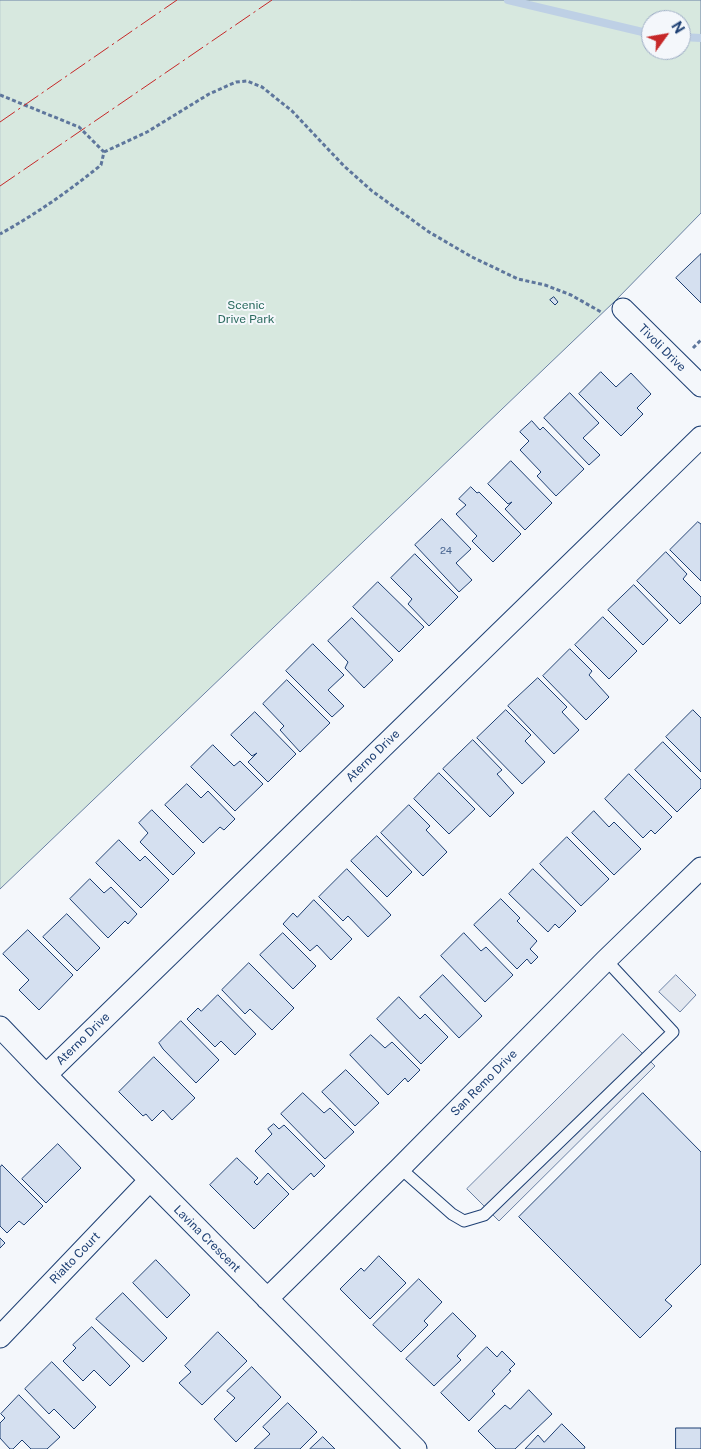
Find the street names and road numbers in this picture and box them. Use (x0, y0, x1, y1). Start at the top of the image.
street label: Tivoli Drive (635, 321, 689, 375)
street label: Aterno Drive (343, 727, 403, 785)
street label: Aterno Drive (53, 1010, 113, 1068)
street label: San Remo Drive (448, 1047, 520, 1119)
street label: Lavina Crescent (170, 1202, 244, 1276)
street label: Rialto Court (47, 1229, 103, 1287)

